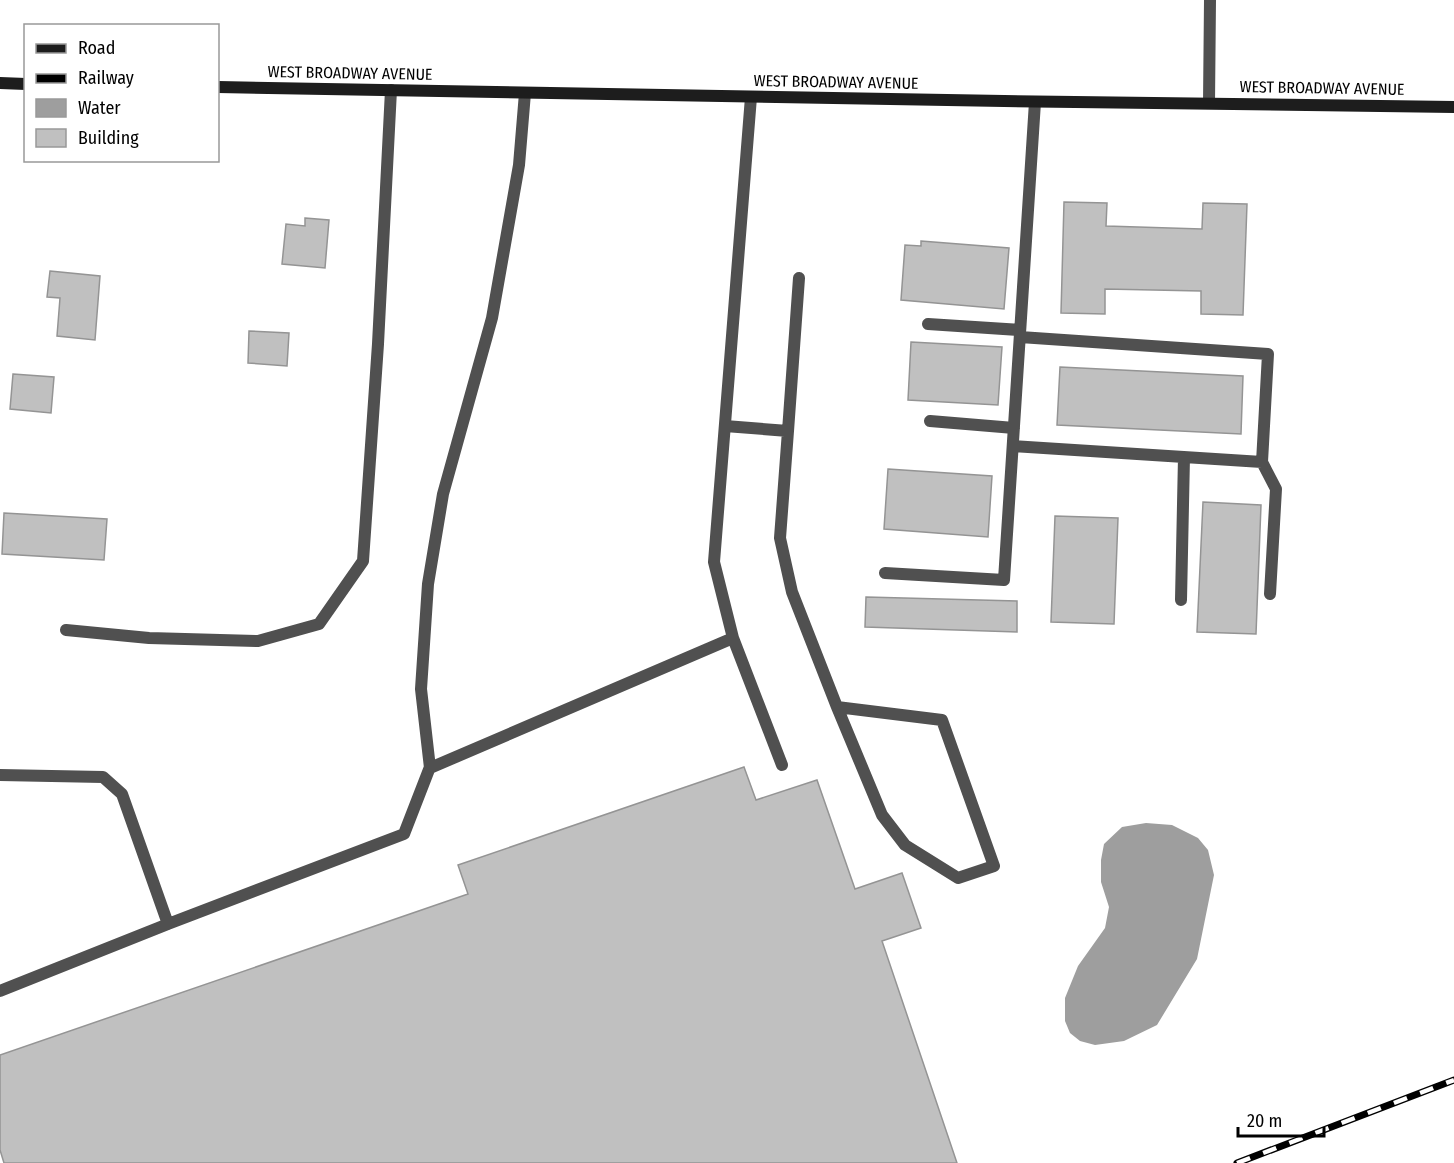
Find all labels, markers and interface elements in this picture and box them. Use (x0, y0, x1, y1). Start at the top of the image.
legend (24, 24, 219, 162)
text: Road (78, 37, 115, 59)
street label: WEST BROADWAY AVENUE (267, 62, 433, 84)
text: Railway (78, 67, 134, 89)
street label: WEST BROADWAY AVENUE (753, 71, 919, 93)
street label: WEST BROADWAY AVENUE (1239, 77, 1405, 99)
text: Water (78, 97, 121, 119)
text: Building (78, 127, 139, 149)
scale bar (1238, 1100, 1324, 1138)
text: 20 m (1247, 1110, 1282, 1132)

